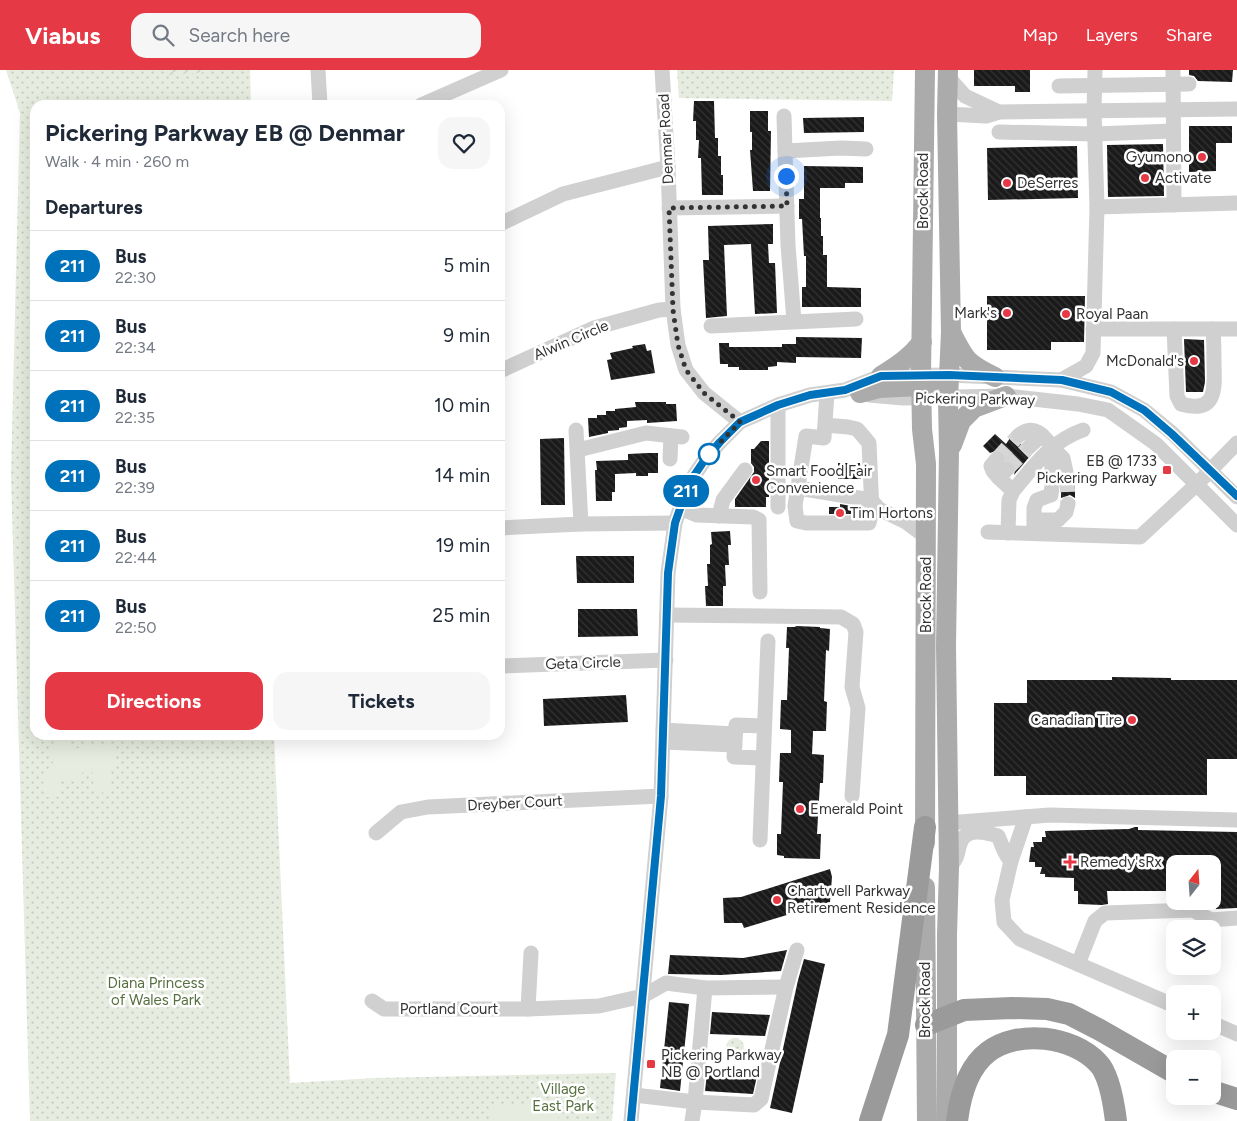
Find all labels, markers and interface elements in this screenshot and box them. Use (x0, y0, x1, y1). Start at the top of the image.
search box (131, 13, 481, 58)
text: Viabus (25, 21, 101, 50)
icon: search (149, 21, 177, 49)
text: Search here (189, 24, 290, 47)
text: Map (1023, 24, 1058, 46)
text: Layers (1086, 24, 1138, 46)
text: Share (1166, 24, 1212, 46)
street label: Denmar Road (655, 93, 677, 185)
button: heart (438, 117, 490, 169)
text: Pickering Parkway EB @ Denmar (45, 118, 405, 147)
place label: Gyumono (1126, 148, 1192, 166)
marker: Gyumono (1196, 151, 1208, 163)
text: Walk · 4 min · 260 m (45, 152, 189, 171)
street label: Brock Road (914, 153, 932, 229)
your location (774, 164, 799, 189)
place label: Activate (1155, 169, 1211, 187)
marker: Activate (1139, 172, 1151, 184)
place label: DeSerres (1017, 174, 1078, 192)
marker: DeSerres (1001, 177, 1013, 189)
text: Departures (45, 196, 143, 219)
text: Bus (115, 245, 146, 268)
text: 5 min (443, 254, 490, 277)
text: 211 (60, 255, 85, 277)
text: 22:30 (115, 268, 156, 287)
place label: Mark's (954, 304, 997, 322)
place label: Royal Paan (1076, 305, 1148, 323)
marker: Mark's (1001, 307, 1013, 319)
marker: Royal Paan (1060, 308, 1072, 320)
text: Bus (115, 315, 146, 338)
street label: Alwin Circle (531, 316, 611, 364)
text: 9 min (443, 324, 490, 347)
text: 211 (60, 325, 85, 347)
text: 22:34 (115, 338, 156, 357)
place label: McDonald's (1106, 352, 1184, 370)
marker: McDonald's (1188, 355, 1200, 367)
text: Bus (115, 385, 146, 408)
street label: Pickering Parkway (915, 389, 1036, 409)
text: 10 min (434, 394, 490, 417)
text: 211 (60, 395, 85, 417)
text: 22:35 (115, 408, 155, 427)
unlabelled marker (698, 443, 720, 465)
place label: EB @ 1733 Pickering Parkway (1036, 452, 1157, 487)
text: Bus (115, 455, 146, 478)
place label: Smart Food Fair Convenience (766, 462, 872, 497)
text: 14 min (434, 464, 490, 487)
marker: EB @ 1733 Pickering Parkway (1161, 464, 1173, 476)
text: 211 (60, 465, 85, 487)
marker: Smart Food Fair Convenience (750, 474, 762, 486)
line badge: 211 (657, 475, 715, 507)
text: 22:39 (115, 478, 155, 497)
text: 211 (673, 480, 699, 502)
place label: Tim Hortons (850, 504, 933, 522)
marker: Tim Hortons (834, 507, 846, 519)
text: Bus (115, 525, 146, 548)
text: 19 min (436, 534, 490, 557)
text: 211 (60, 535, 85, 557)
text: 22:44 (115, 548, 157, 567)
street label: Brock Road (917, 557, 935, 633)
text: Bus (115, 595, 146, 618)
text: 25 min (433, 604, 490, 627)
text: 211 (60, 605, 85, 627)
text: 22:50 (115, 618, 156, 637)
street label: Geta Circle (545, 653, 621, 673)
button: Directions (45, 672, 263, 730)
button: Tickets (273, 672, 490, 730)
place label: Canadian Tire (1030, 711, 1122, 729)
marker: Canadian Tire (1126, 714, 1138, 726)
street label: Dreyber Court (467, 791, 564, 814)
place label: Emerald Point (810, 800, 903, 818)
marker: Emerald Point (794, 803, 806, 815)
place label: Remedy'sRx (1080, 853, 1162, 871)
north arrow (1166, 855, 1221, 910)
map controls (1166, 855, 1221, 1105)
marker: Remedy'sRx (1064, 856, 1076, 868)
place label: Chartwell Parkway Retirement Residence (787, 882, 935, 917)
marker: Chartwell Parkway Retirement Residence (771, 894, 783, 906)
button: layers (1166, 920, 1221, 975)
street label: Brock Road (916, 962, 934, 1038)
park label: Diana Princess of Wales Park (108, 974, 205, 1009)
button: + (1166, 985, 1221, 1040)
street label: Portland Court (400, 1000, 499, 1018)
place label: Pickering Parkway NB @ Portland (661, 1046, 782, 1081)
button: − (1166, 1050, 1221, 1105)
marker: Pickering Parkway NB @ Portland (645, 1058, 657, 1070)
park label: Village East Park (532, 1080, 594, 1115)

